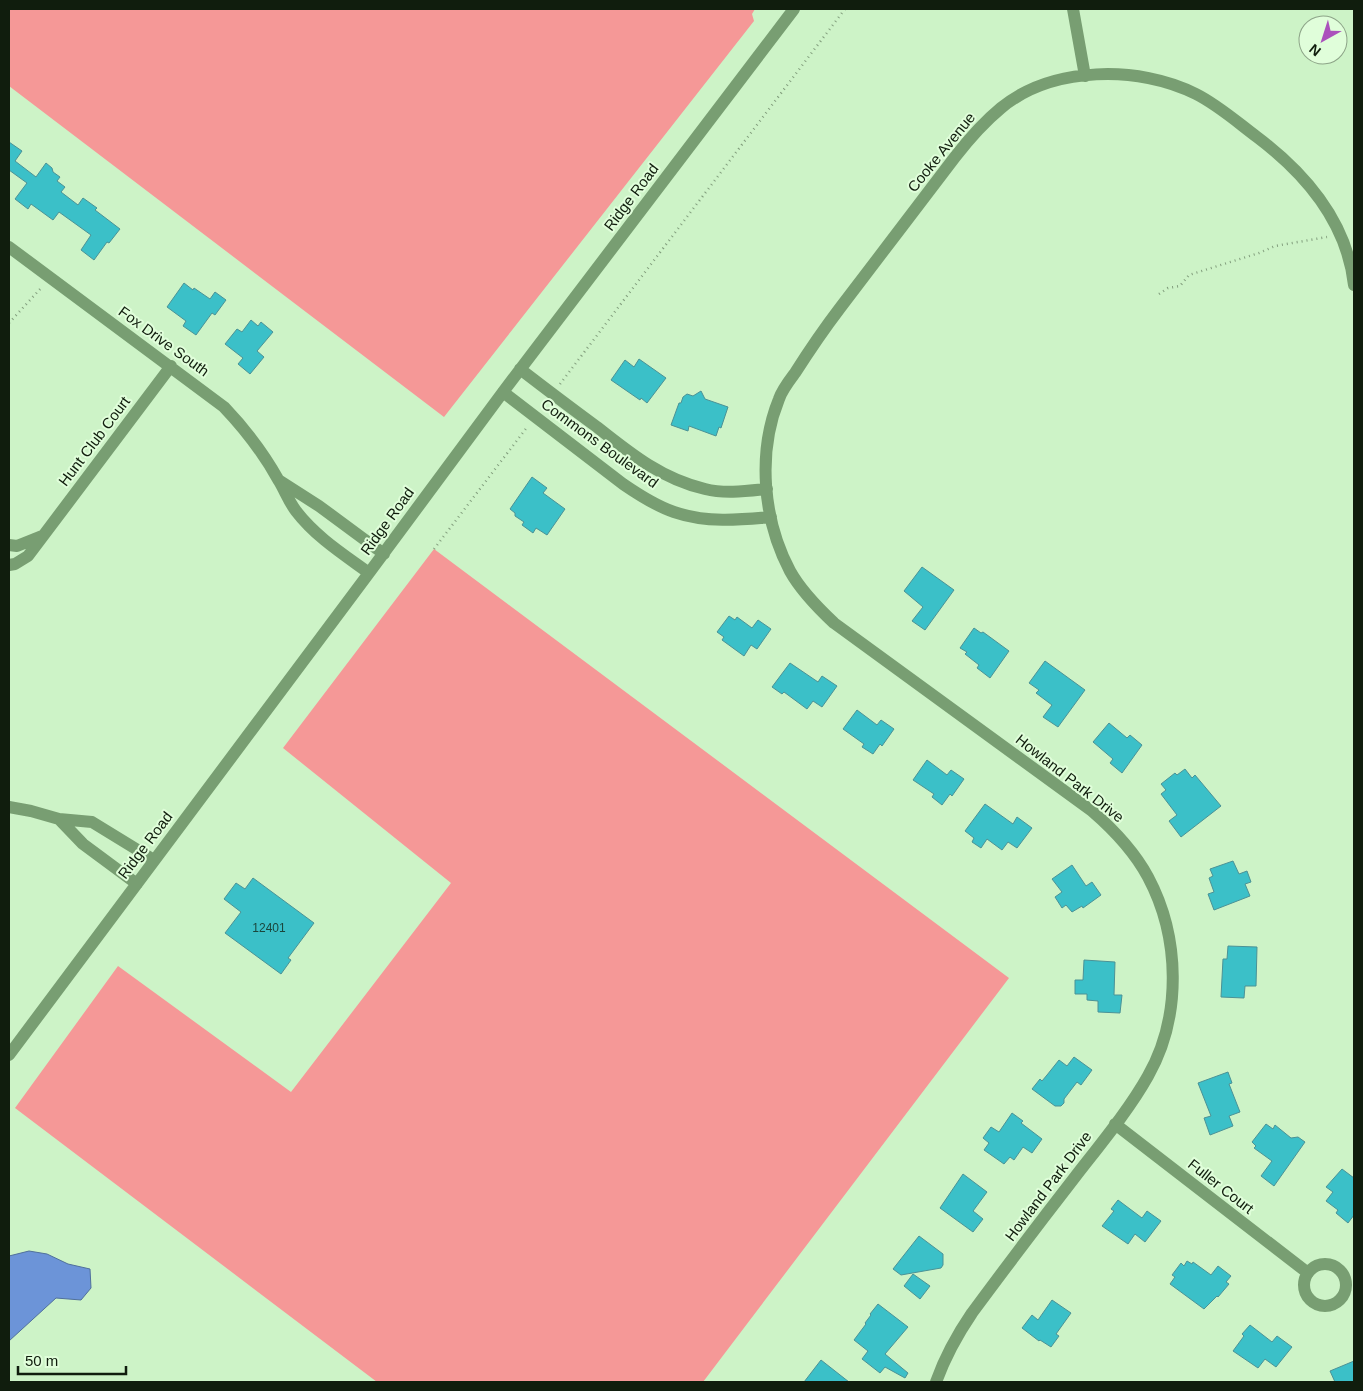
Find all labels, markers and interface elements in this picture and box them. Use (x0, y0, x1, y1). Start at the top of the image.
north arrow (1298, 15, 1348, 65)
text: N (1306, 41, 1324, 60)
street label: Cooke Avenue (904, 109, 978, 195)
street label: Ridge Road (600, 160, 662, 234)
street label: Fox Drive South (116, 303, 212, 379)
street label: Hunt Club Court (55, 392, 134, 489)
street label: Commons Boulevard (538, 395, 662, 491)
street label: Ridge Road (357, 484, 417, 558)
street label: Howland Park Drive (1013, 730, 1127, 826)
street label: Ridge Road (114, 808, 176, 882)
house number: 12401 (252, 921, 286, 935)
street label: Howland Park Drive (1001, 1128, 1095, 1244)
street label: Fuller Court (1185, 1155, 1258, 1217)
scale bar (18, 1344, 125, 1376)
text: 50 m (25, 1352, 58, 1369)

